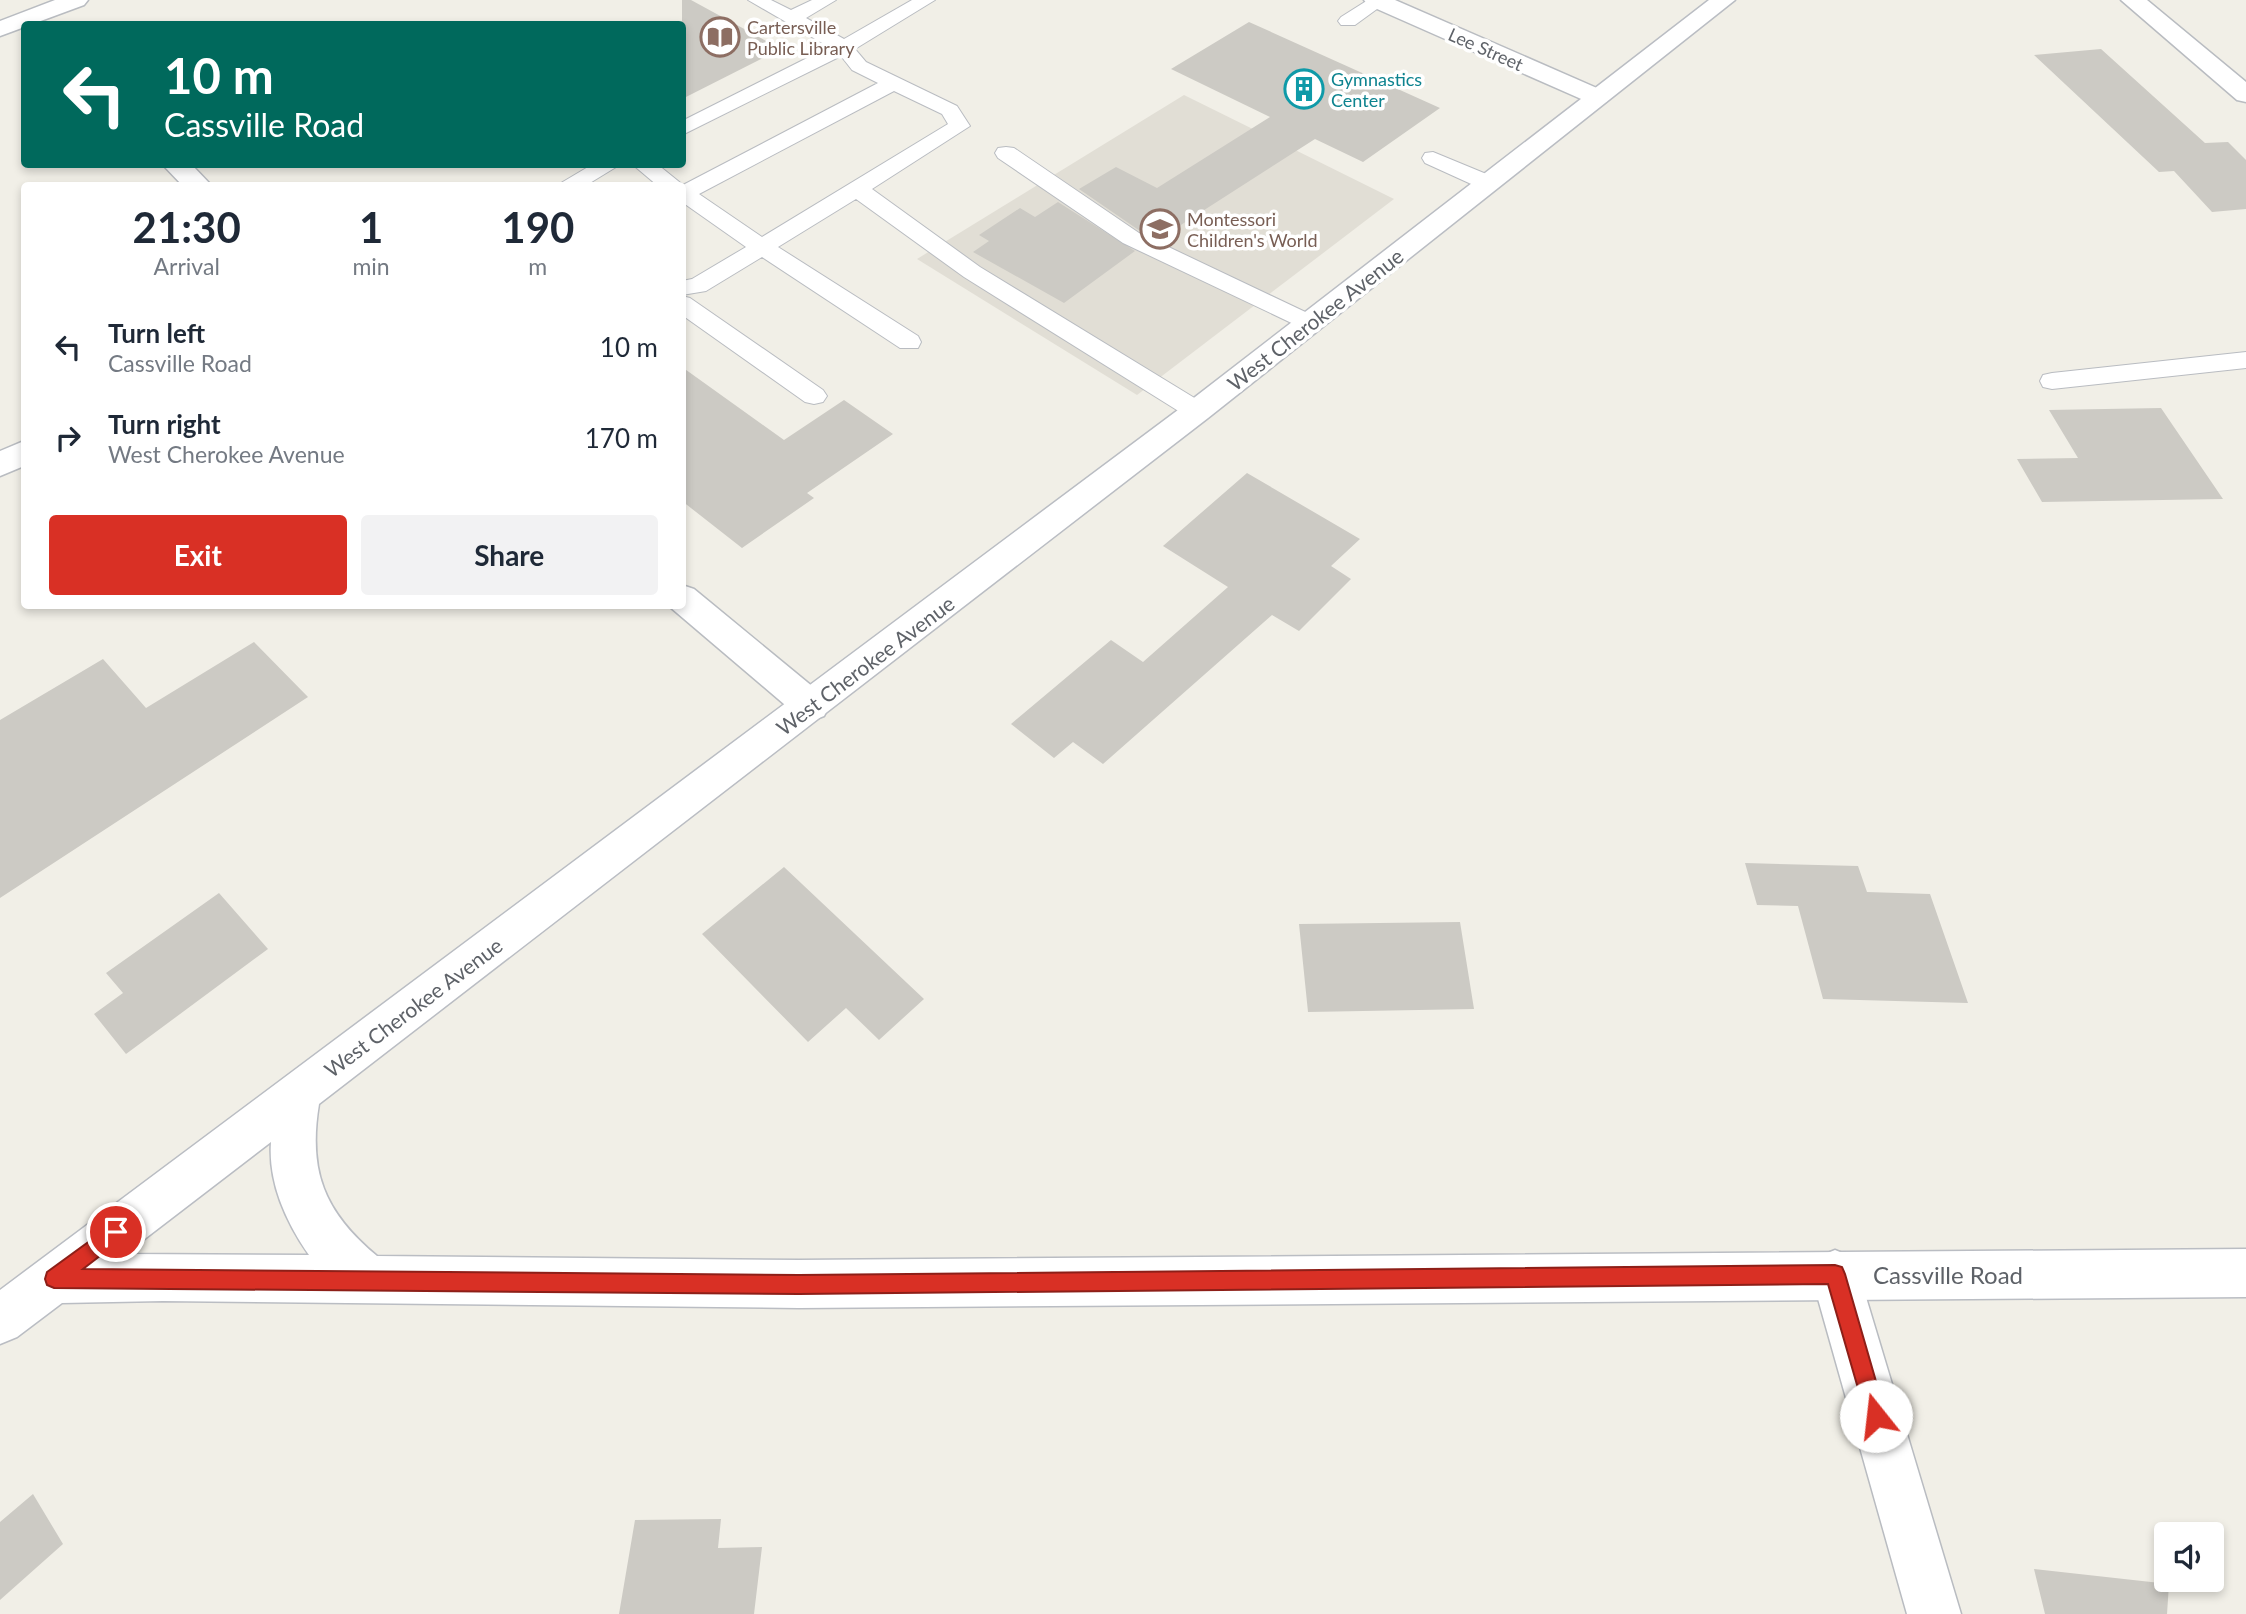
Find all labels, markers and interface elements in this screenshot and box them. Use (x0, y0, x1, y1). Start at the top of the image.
library icon: Cartersville Public Library (699, 16, 741, 58)
place label: Cartersville Public Library (747, 16, 855, 59)
street label: Lee Street (1445, 23, 1527, 75)
text: 10 m (164, 46, 274, 104)
icon: left (49, 49, 140, 140)
building icon: Gymnastics Center (1283, 68, 1325, 110)
place label: Gymnastics Center (1331, 68, 1422, 111)
text: Cassville Road (164, 105, 364, 144)
text: 21:30 (133, 202, 241, 252)
text: 1 (359, 202, 383, 252)
text: 190 (501, 202, 574, 252)
school or university icon: Montessori Children's World (1139, 208, 1181, 250)
place label: Montessori Children's World (1187, 208, 1318, 251)
street label: West Cherokee Avenue (1222, 243, 1408, 395)
text: Arrival (154, 252, 220, 280)
text: min (352, 252, 390, 280)
text: m (528, 252, 547, 280)
text: Turn left (108, 317, 205, 349)
icon: left (49, 328, 87, 366)
text: 10 m (600, 331, 658, 363)
text: Cassville Road (108, 349, 252, 377)
text: Turn right (108, 408, 221, 440)
icon: right (49, 419, 87, 457)
text: 170 m (585, 422, 658, 454)
text: West Cherokee Avenue (108, 440, 345, 468)
button: Exit (49, 515, 347, 595)
button: Share (361, 515, 658, 595)
street label: West Cherokee Avenue (771, 590, 959, 740)
street label: West Cherokee Avenue (319, 932, 507, 1082)
pin (86, 1202, 146, 1262)
icon: arrive (97, 1213, 135, 1251)
street label: Cassville Road (1873, 1260, 2023, 1289)
position arrow (1839, 1379, 1913, 1453)
map controls (2154, 1522, 2224, 1592)
button: sound (2154, 1522, 2224, 1592)

